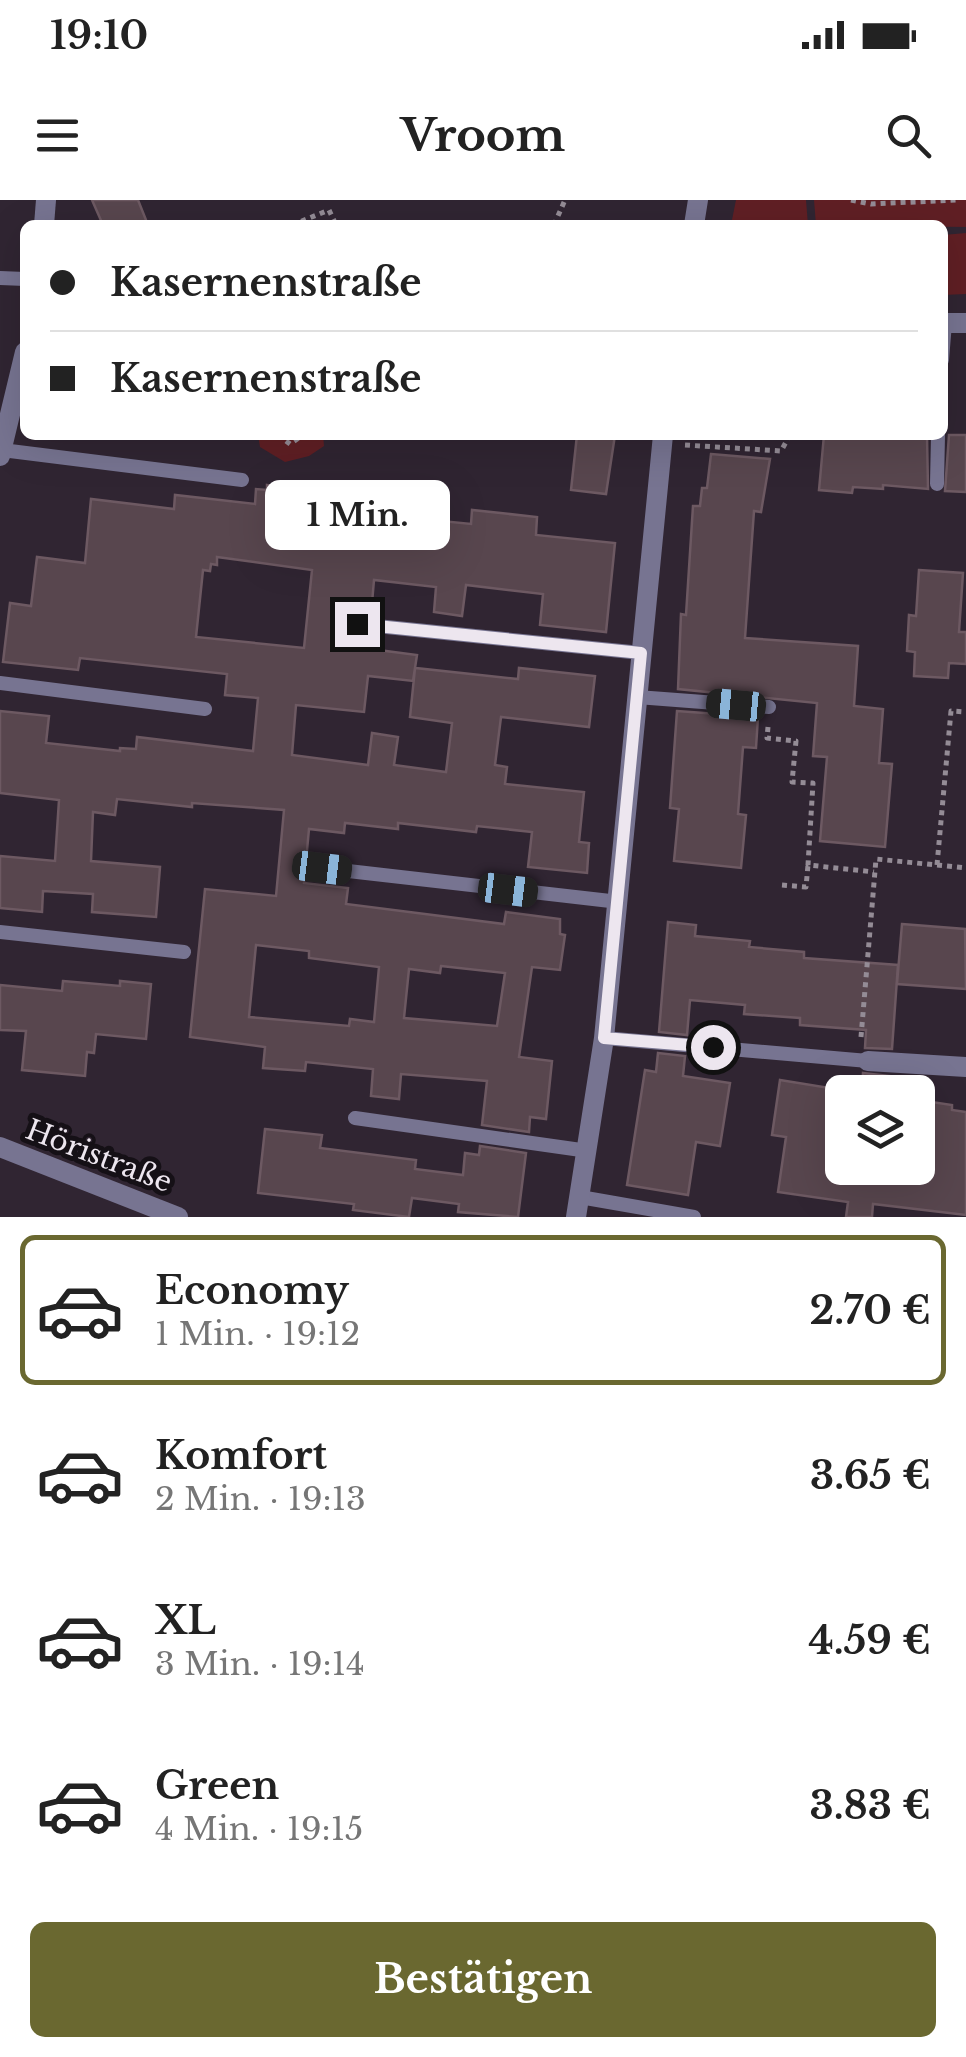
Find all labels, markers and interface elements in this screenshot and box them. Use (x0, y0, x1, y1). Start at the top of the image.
text: 19:10 (50, 12, 148, 59)
text: Vroom (401, 107, 565, 163)
icon: menu (30, 108, 85, 163)
icon: search (881, 108, 936, 163)
text: Kasernenstraße (110, 259, 422, 306)
text: Kasernenstraße (110, 355, 422, 402)
callout: 1 Min. (264, 479, 450, 549)
text: 1 Min. (306, 495, 409, 535)
route end (335, 602, 380, 647)
car (705, 687, 767, 723)
car (290, 849, 354, 887)
car (476, 871, 540, 909)
route start (691, 1025, 736, 1070)
map controls (825, 1075, 935, 1185)
button: layers (825, 1075, 935, 1185)
street label: Höristraße (21, 1112, 177, 1200)
icon: car (35, 1265, 125, 1355)
text: Economy (155, 1267, 349, 1314)
text: 2.70 € (810, 1287, 931, 1334)
text: 1 Min. · 19:12 (155, 1314, 360, 1354)
icon: car (35, 1430, 125, 1520)
text: Komfort (155, 1432, 327, 1479)
text: 3.65 € (810, 1452, 931, 1499)
text: 2 Min. · 19:13 (155, 1479, 366, 1519)
icon: car (35, 1595, 125, 1685)
text: XL (155, 1597, 216, 1644)
text: 4.59 € (809, 1617, 931, 1664)
text: 3 Min. · 19:14 (155, 1644, 365, 1684)
icon: car (35, 1760, 125, 1850)
text: Green (155, 1762, 279, 1809)
text: 3.83 € (810, 1782, 931, 1829)
text: 4 Min. · 19:15 (155, 1809, 363, 1849)
button: Bestätigen (30, 1922, 936, 2037)

